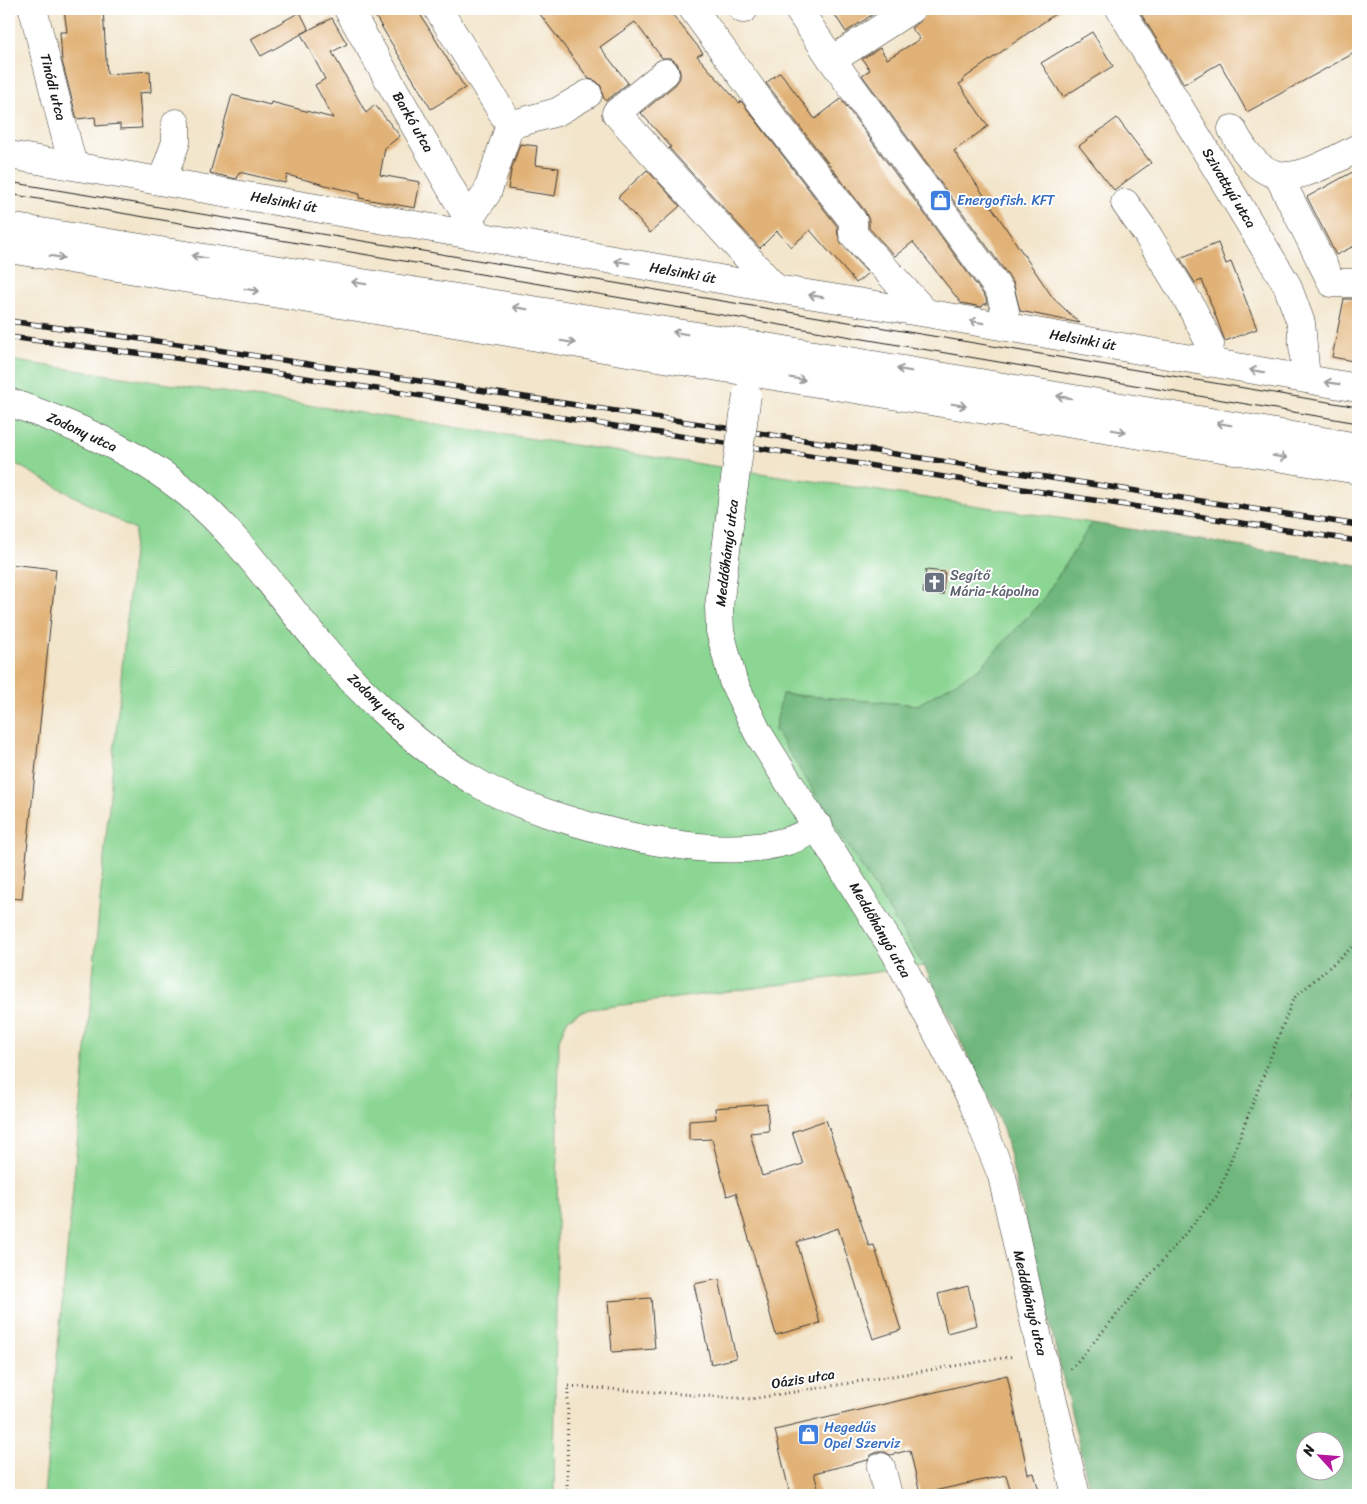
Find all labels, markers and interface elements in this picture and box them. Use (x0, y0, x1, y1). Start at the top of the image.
street label: Tinódi utca (33, 51, 73, 123)
street label: Barkó utca (385, 87, 441, 157)
street label: Szivattyú utca (1195, 143, 1263, 233)
street label: Helsinki út (249, 184, 319, 220)
shop icon: Energofish. KFT (929, 188, 953, 212)
place label: Energofish. KFT (957, 188, 1056, 213)
one-way arrow (191, 252, 207, 262)
one-way arrow (48, 253, 64, 263)
street label: Helsinki út (648, 255, 718, 291)
one-way arrow (614, 256, 630, 266)
one-way arrow (351, 277, 367, 287)
one-way arrow (243, 285, 259, 295)
one-way arrow (809, 290, 825, 300)
one-way arrow (512, 302, 528, 312)
one-way arrow (969, 316, 985, 326)
street label: Helsinki út (1048, 322, 1118, 358)
one-way arrow (672, 328, 688, 338)
one-way arrow (559, 337, 575, 347)
one-way arrow (896, 364, 912, 374)
one-way arrow (1250, 365, 1266, 375)
one-way arrow (790, 375, 806, 385)
one-way arrow (1324, 378, 1340, 388)
one-way arrow (1056, 391, 1072, 401)
one-way arrow (950, 400, 966, 410)
street label: Zodony utca (43, 405, 121, 459)
one-way arrow (1216, 418, 1232, 428)
one-way arrow (1111, 426, 1127, 436)
one-way arrow (1271, 452, 1287, 462)
street label: Meddőhányó utca (708, 497, 746, 608)
place label: Segítő Mária-kápolna (950, 563, 1039, 604)
church icon: Segítő Mária-kápolna (922, 571, 946, 595)
street label: Zodony utca (341, 667, 413, 737)
street label: Meddőhányó utca (842, 877, 918, 984)
street label: Meddőhányó utca (1006, 1248, 1054, 1359)
street label: Oázis utca (770, 1362, 836, 1396)
place label: Hegedűs Opel Szerviz (824, 1415, 901, 1456)
shop icon: Hegedűs Opel Szerviz (796, 1423, 820, 1447)
north arrow (1294, 1432, 1344, 1482)
text: N (1295, 1440, 1322, 1461)

